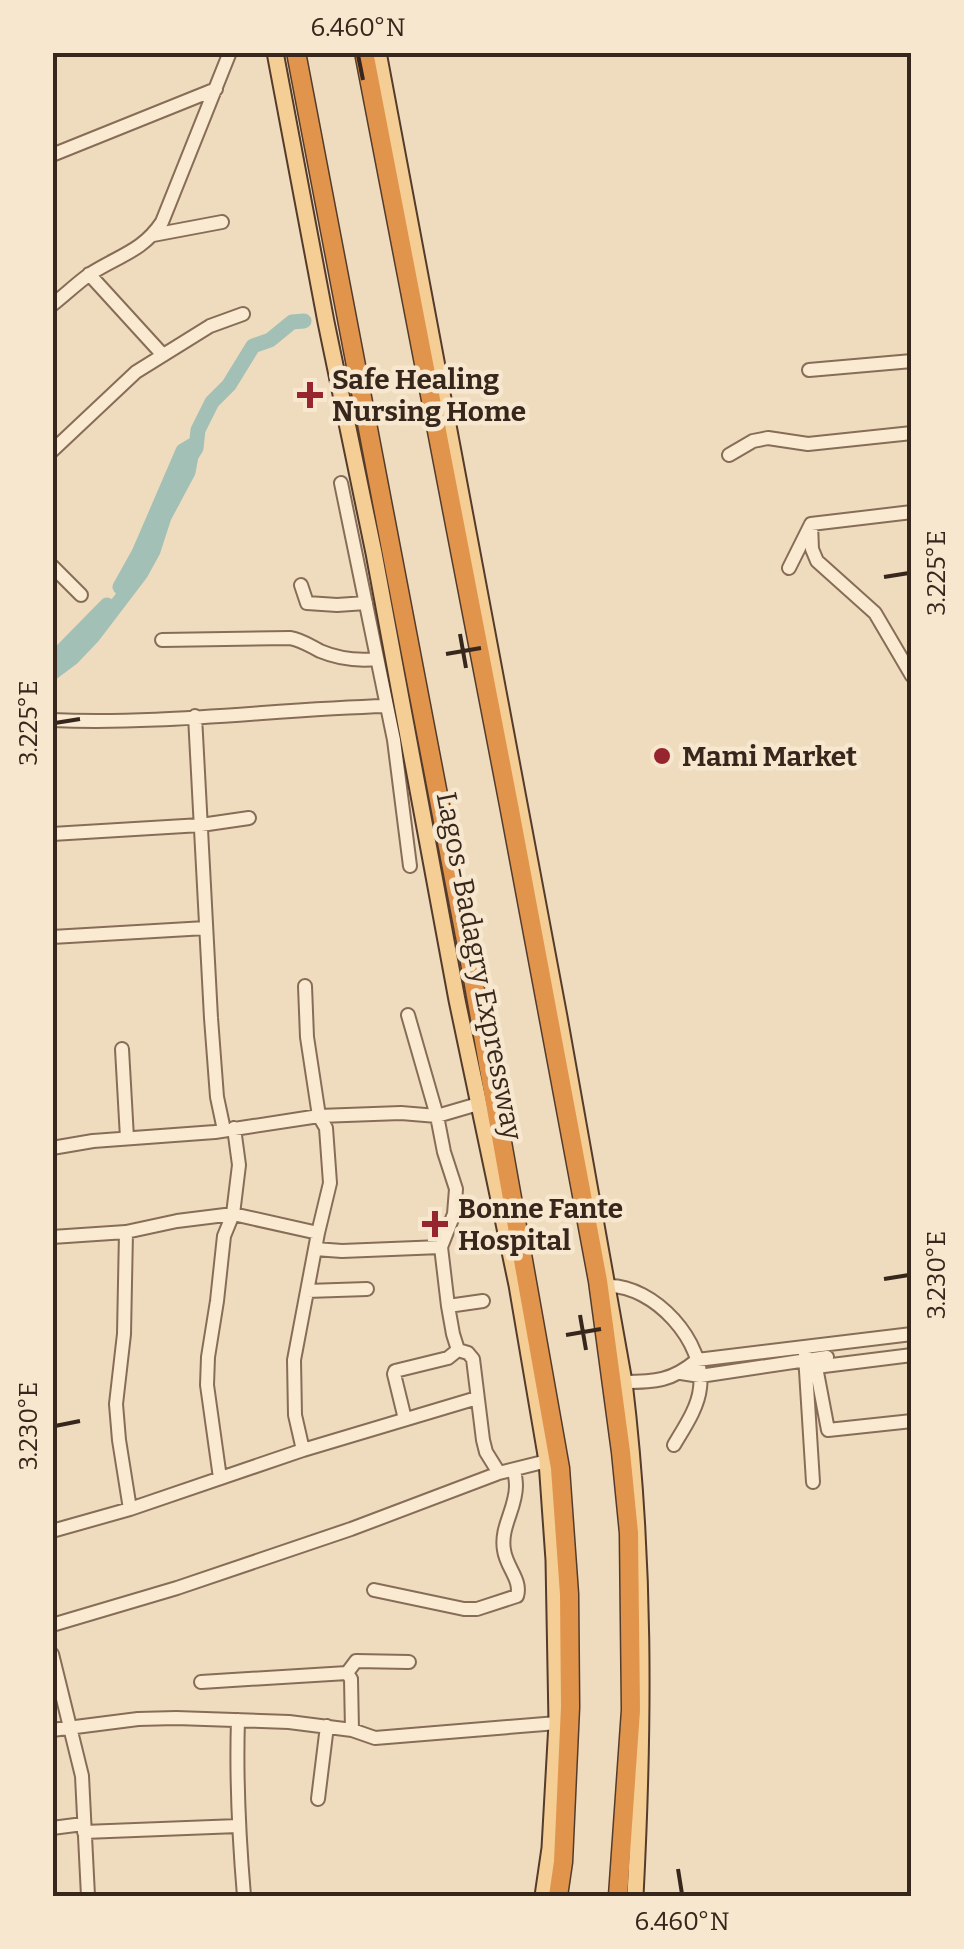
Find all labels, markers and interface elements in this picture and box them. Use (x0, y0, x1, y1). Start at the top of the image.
text: 6.460°N (311, 13, 405, 43)
place label: Safe Healing Nursing Home (332, 363, 526, 428)
marker: Safe Healing Nursing Home (297, 382, 323, 408)
text: 3.225°E (922, 530, 952, 616)
text: 3.225°E (14, 680, 44, 766)
place label: Mami Market (682, 740, 857, 773)
marker: Mami Market (651, 745, 673, 767)
street label: Lagos-Badagry Expressway (430, 789, 529, 1143)
place label: Bonne Fante Hospital (458, 1192, 623, 1257)
marker: Bonne Fante Hospital (422, 1211, 448, 1237)
text: 3.230°E (922, 1231, 952, 1319)
text: 3.230°E (14, 1382, 44, 1470)
text: 6.460°N (635, 1907, 729, 1937)

